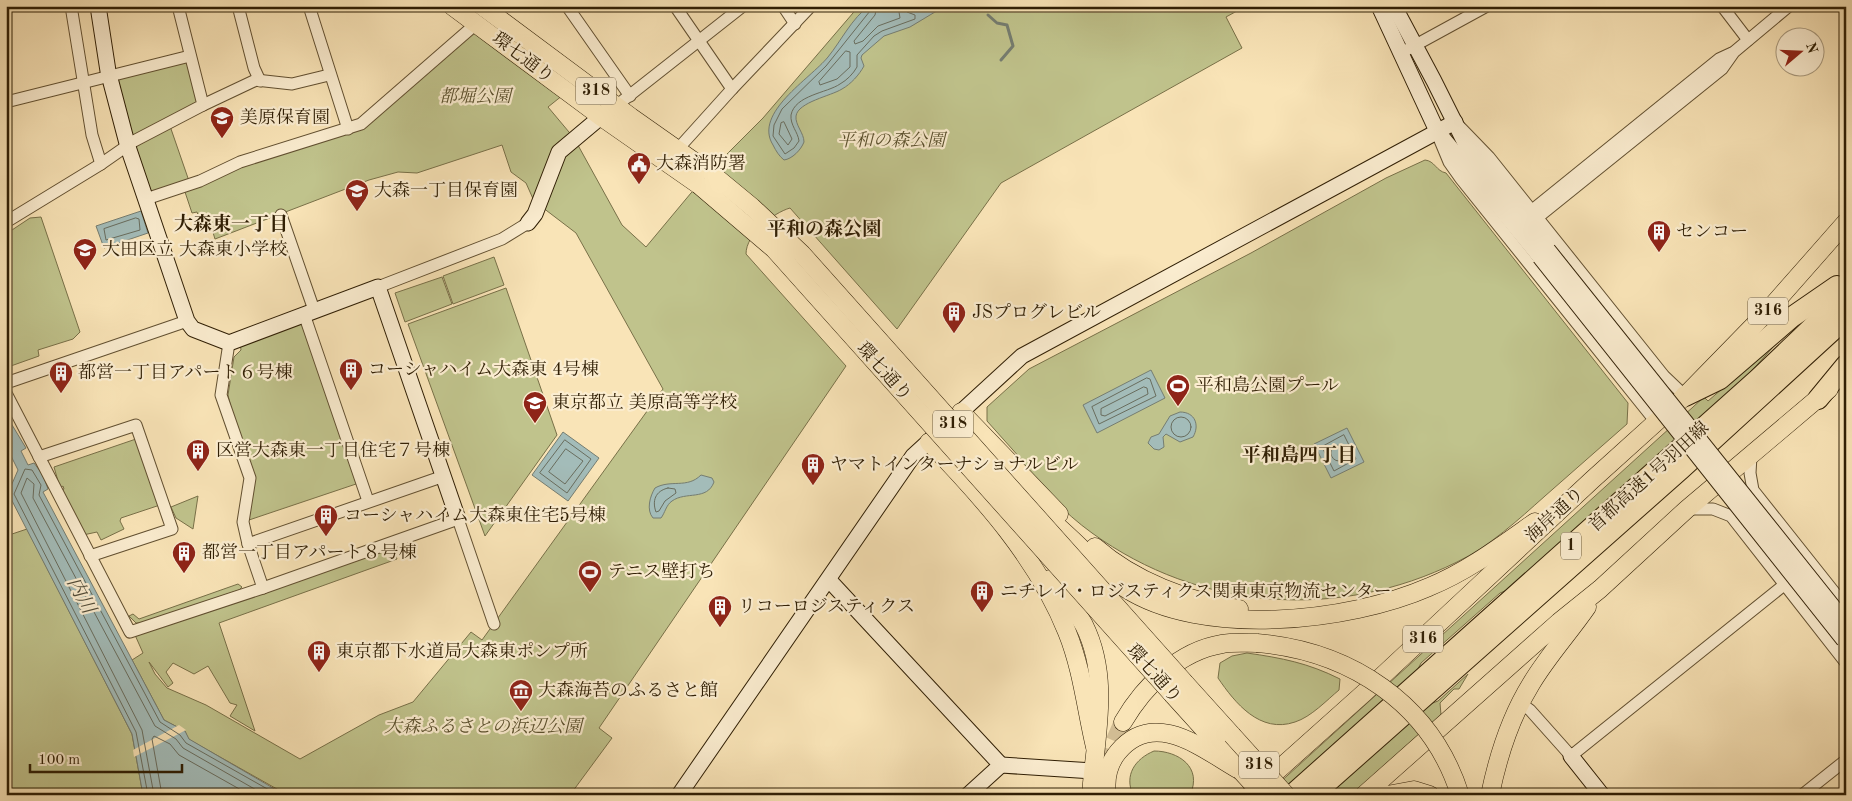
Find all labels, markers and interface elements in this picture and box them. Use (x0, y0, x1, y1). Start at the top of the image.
street label: 環七通り (489, 28, 558, 87)
north arrow (1774, 28, 1824, 78)
text: N (1803, 41, 1820, 56)
road number: 318 (576, 78, 616, 104)
park label: 都堀公園 (439, 87, 514, 106)
school or university icon: 美原保育園 (209, 105, 235, 139)
place label: 美原保育園 (240, 107, 330, 127)
park label: 平和の森公園 (837, 130, 948, 150)
public building icon: 大森消防署 (626, 151, 652, 185)
place label: 大森消防署 (656, 153, 746, 173)
school or university icon: 大森一丁目保育園 (344, 178, 370, 212)
place label: 大森一丁目保育園 (374, 180, 518, 200)
district label: 大森東一丁目 (174, 213, 288, 235)
district label: 平和の森公園 (767, 218, 881, 240)
building icon: センコー (1646, 219, 1672, 253)
place label: センコー (1676, 223, 1748, 241)
school or university icon: 大田区立 大森東小学校 (72, 237, 98, 271)
place label: 大田区立 大森東小学校 (102, 239, 287, 259)
road number: 316 (1748, 298, 1788, 324)
building icon: JSプログレビル (941, 300, 967, 334)
place label: JSプログレビル (972, 303, 1101, 322)
street label: 環七通り (853, 338, 916, 405)
building icon: コーシャハイム大森東 4号棟 (338, 357, 364, 391)
place label: コーシャハイム大森東 4号棟 (368, 359, 599, 379)
building icon: 都営一丁目アパート６号棟 (48, 360, 74, 394)
place label: 都営一丁目アパート６号棟 (78, 362, 293, 382)
sports icon: 平和島公園プール (1165, 373, 1191, 407)
place label: 平和島公園プール (1196, 375, 1339, 395)
school or university icon: 東京都立 美原高等学校 (522, 390, 548, 424)
place label: 東京都立 美原高等学校 (552, 392, 737, 412)
road number: 318 (933, 410, 973, 438)
street label: 首都高速1号羽田線 (1584, 417, 1712, 535)
building icon: 区営大森東一丁目住宅７号棟 (185, 438, 211, 472)
place label: 区営大森東一丁目住宅７号棟 (216, 440, 450, 460)
district label: 平和島四丁目 (1242, 444, 1356, 466)
building icon: ヤマトインターナショナルビル (800, 452, 826, 486)
place label: ヤマトインターナショナルビル (830, 455, 1079, 474)
street label: 海岸通り (1521, 482, 1587, 546)
building icon: コーシャハイム大森東住宅5号棟 (313, 503, 339, 537)
place label: コーシャハイム大森東住宅5号棟 (344, 505, 606, 525)
road number: 1 (1561, 532, 1581, 560)
building icon: 都営一丁目アパート８号棟 (171, 540, 197, 574)
place label: 都営一丁目アパート８号棟 (202, 542, 417, 562)
sports icon: テニス壁打ち (577, 559, 603, 593)
place label: テニス壁打ち (608, 561, 715, 581)
water label: 内川 (63, 574, 100, 619)
building icon: ニチレイ・ロジスティクス関東東京物流センター (969, 579, 995, 613)
place label: ニチレイ・ロジスティクス関東東京物流センター (1000, 581, 1392, 601)
building icon: リコーロジスティクス (707, 594, 733, 628)
place label: リコーロジスティクス (738, 597, 915, 616)
road number: 316 (1403, 626, 1443, 652)
building icon: 東京都下水道局大森東ポンプ所 (306, 639, 332, 673)
street label: 環七通り (1123, 640, 1186, 707)
place label: 東京都下水道局大森東ポンプ所 (336, 641, 588, 661)
museum icon: 大森海苔のふるさと館 (508, 678, 534, 712)
place label: 大森海苔のふるさと館 (538, 680, 718, 700)
park label: 大森ふるさとの浜辺公園 (384, 716, 585, 736)
scale bar (30, 741, 182, 773)
road number: 318 (1239, 752, 1279, 778)
text: 100 m (38, 753, 80, 768)

